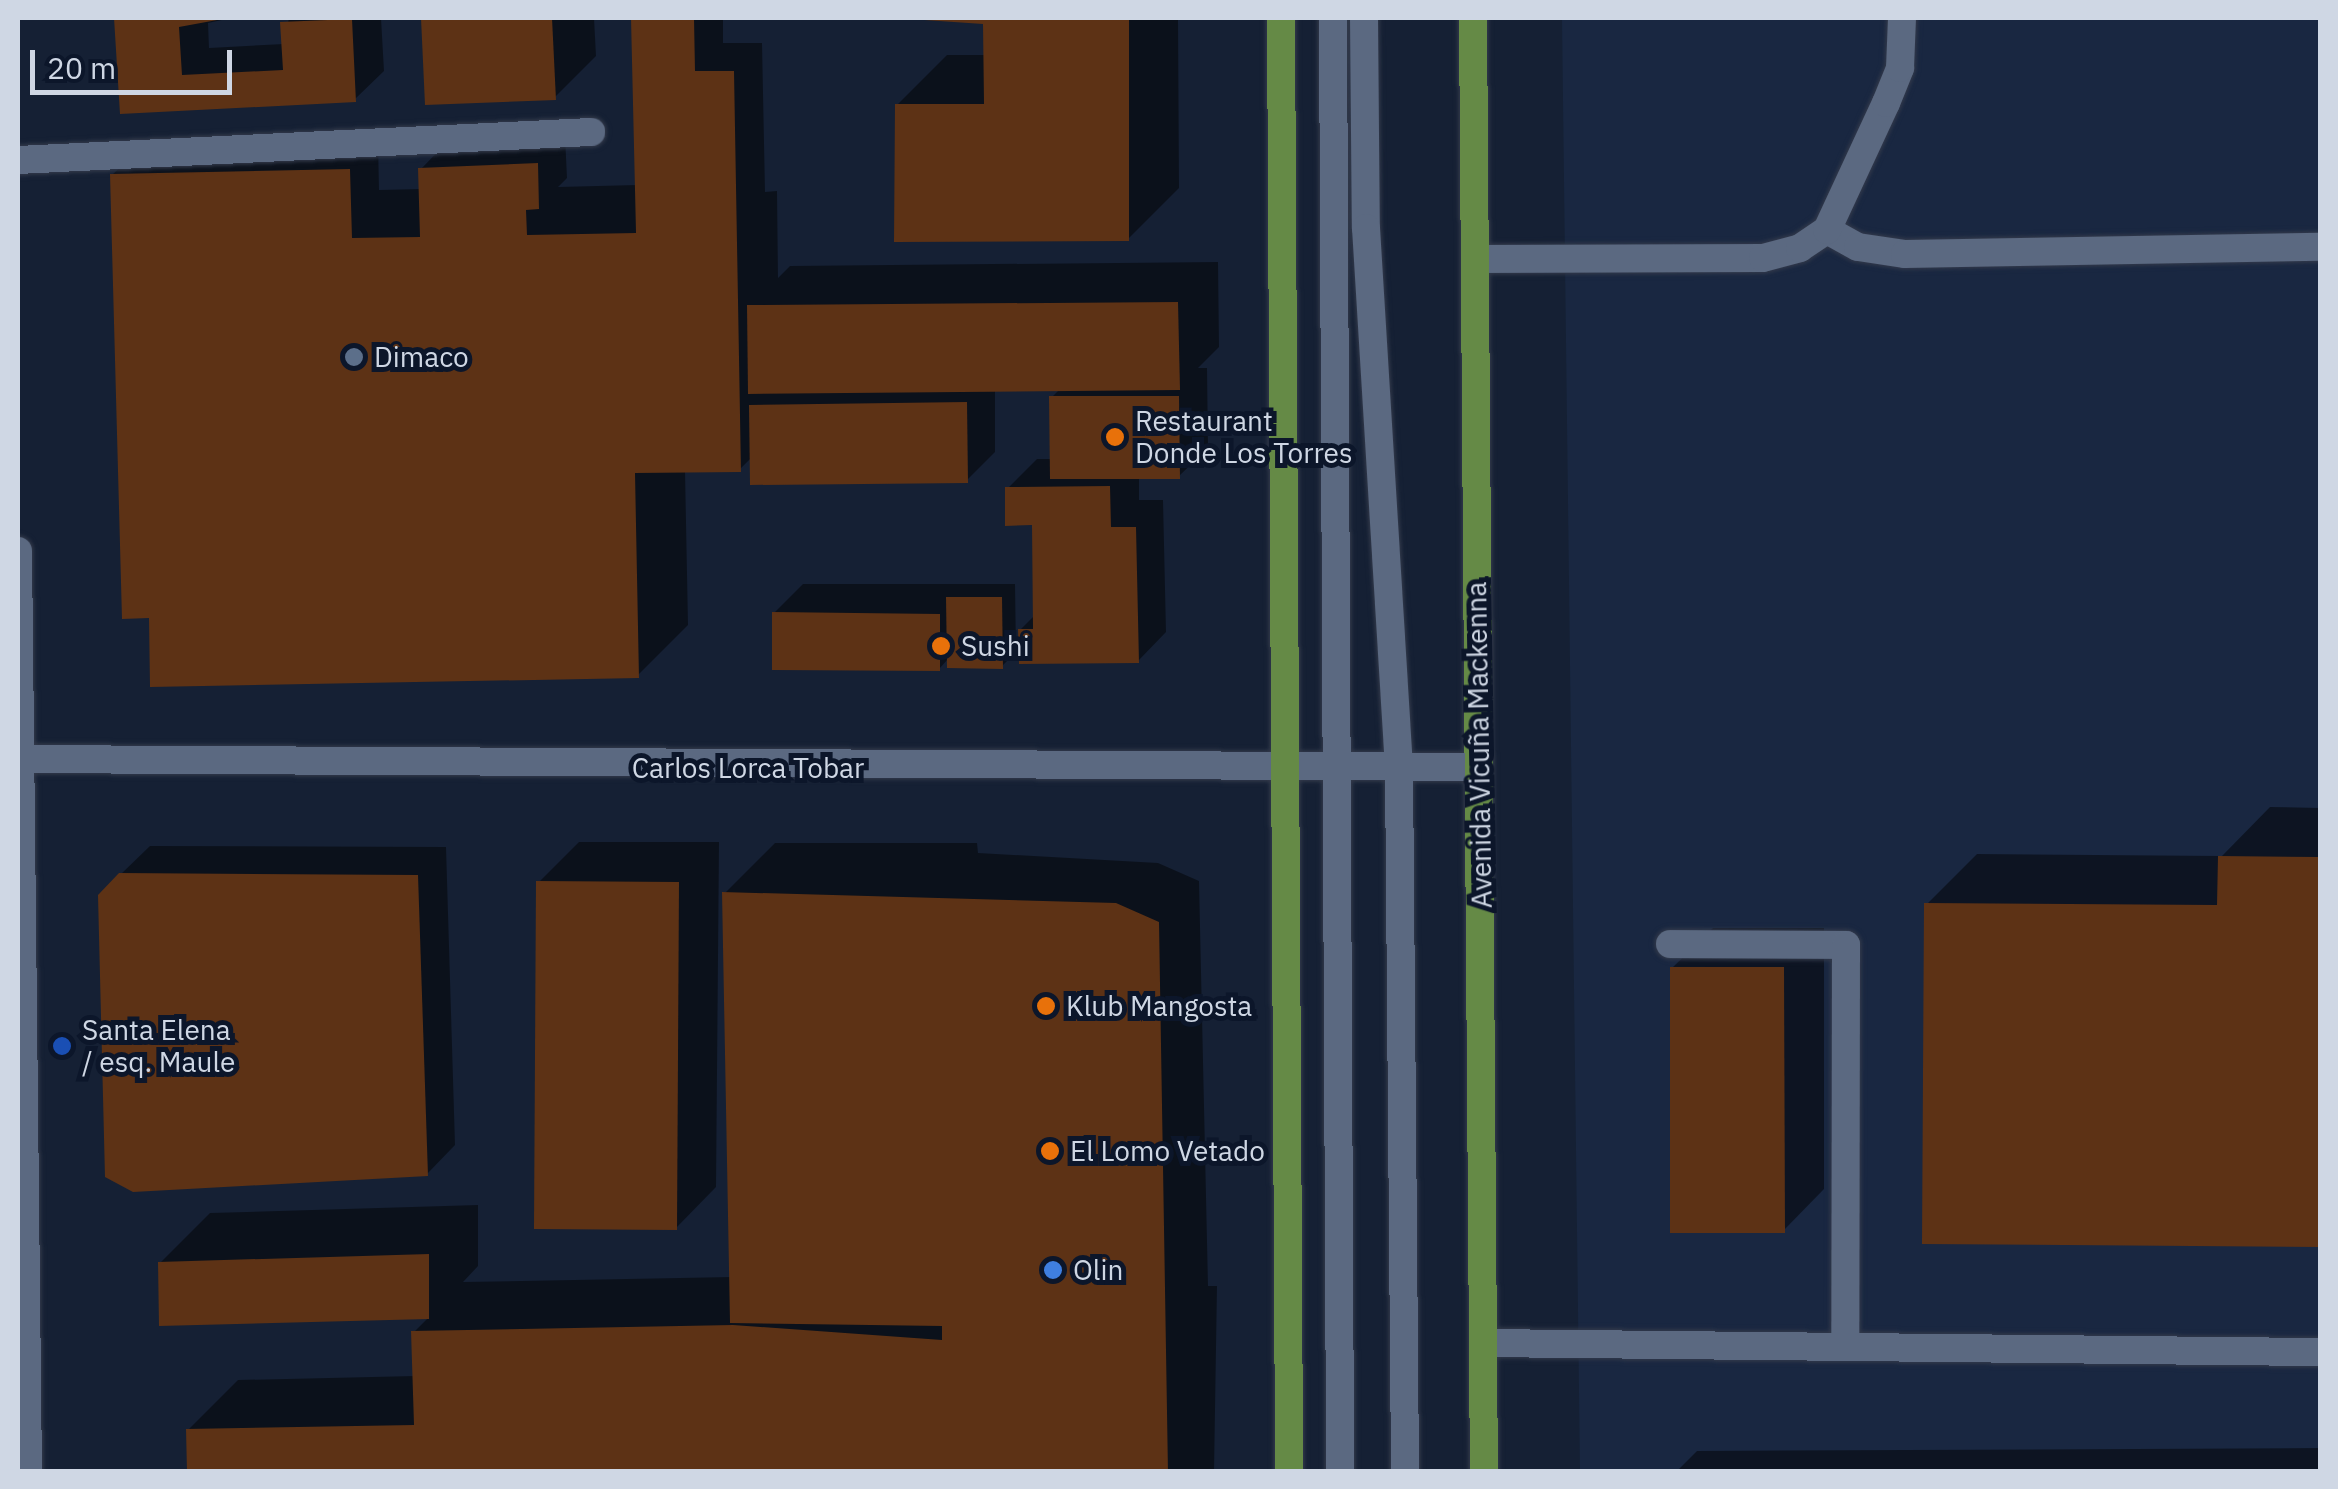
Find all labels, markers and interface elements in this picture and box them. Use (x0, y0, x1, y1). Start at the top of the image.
scale bar (35, 30, 238, 92)
text: 20 m (47, 48, 116, 87)
place label: Dimaco (374, 340, 469, 374)
marker: Dimaco (343, 346, 365, 368)
place label: Restaurant Donde Los Torres (1135, 404, 1353, 470)
marker: Restaurant Donde Los Torres (1104, 426, 1126, 448)
street label: Avenida Vicuña Mackenna (1459, 581, 1499, 909)
place label: Sushi (961, 629, 1030, 663)
marker: Sushi (930, 635, 952, 657)
street label: Carlos Lorca Tobar (632, 751, 864, 785)
place label: Klub Mangosta (1066, 989, 1252, 1023)
marker: Klub Mangosta (1035, 995, 1057, 1017)
place label: Santa Elena / esq. Maule (82, 1013, 235, 1079)
marker: Santa Elena / esq. Maule (51, 1035, 73, 1057)
place label: El Lomo Vetado (1070, 1134, 1265, 1168)
marker: El Lomo Vetado (1039, 1140, 1061, 1162)
place label: Olin (1073, 1253, 1123, 1287)
marker: Olin (1042, 1259, 1064, 1281)

